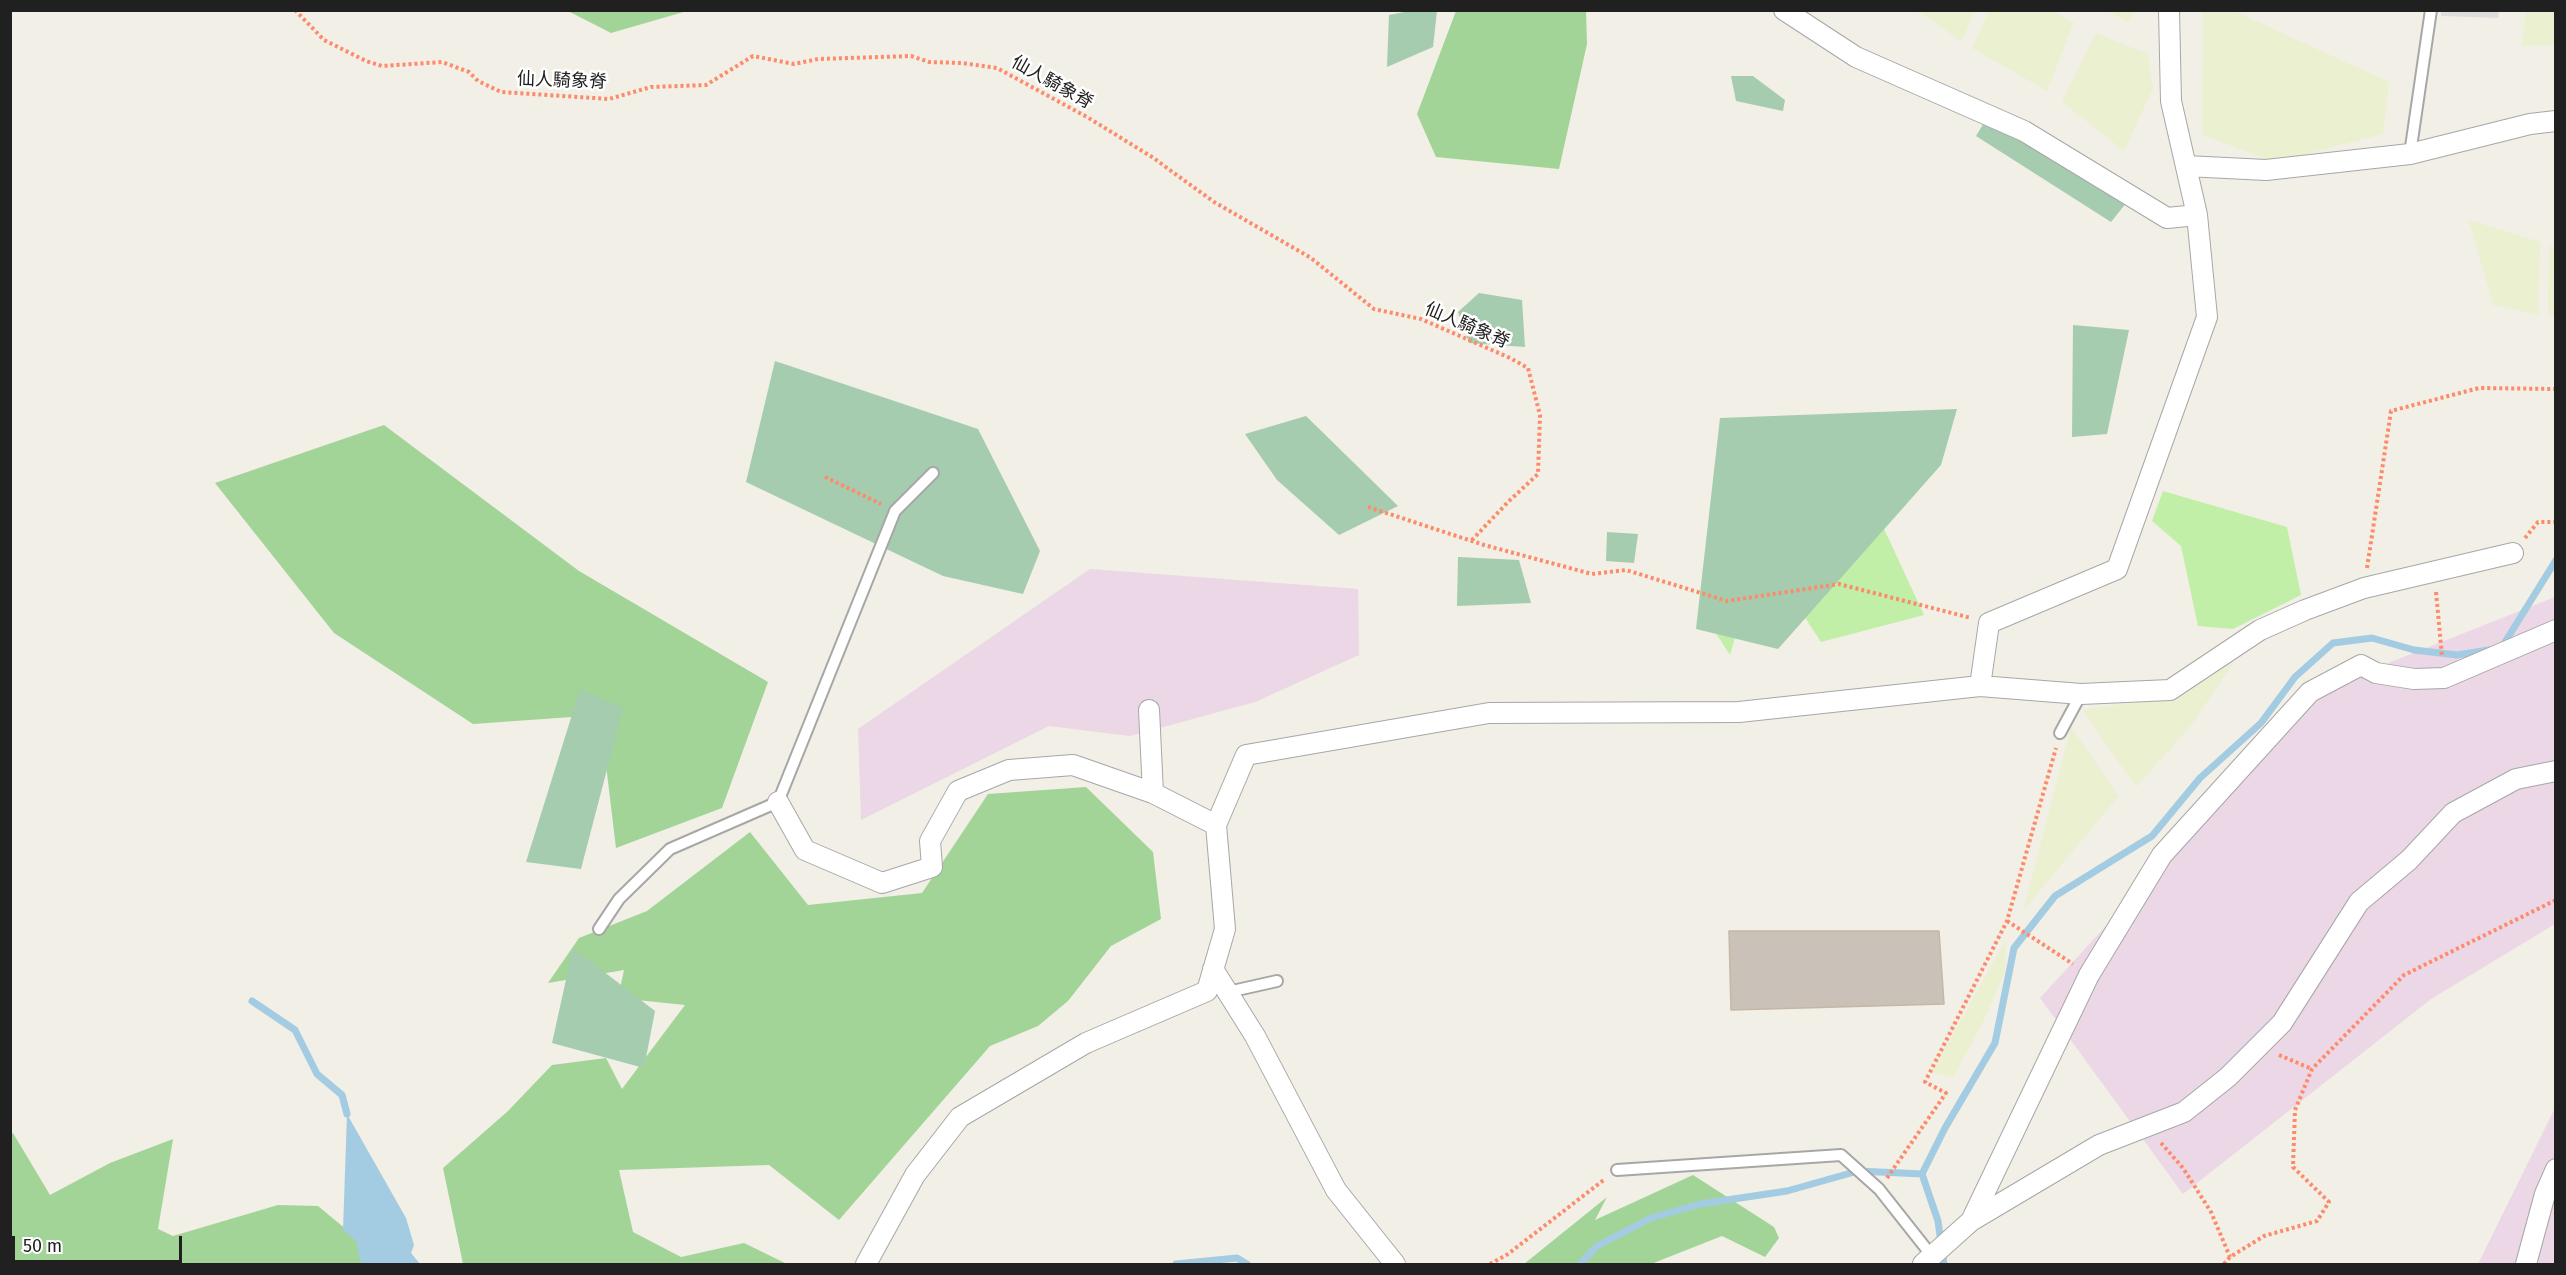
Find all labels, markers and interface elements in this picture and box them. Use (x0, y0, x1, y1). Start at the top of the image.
street label: 仙人騎象脊 (1007, 52, 1097, 114)
street label: 仙人騎象脊 (517, 69, 607, 93)
street label: 仙人騎象脊 (1421, 298, 1513, 354)
scale bar (15, 1224, 184, 1262)
text: 50 m (23, 1235, 62, 1257)

